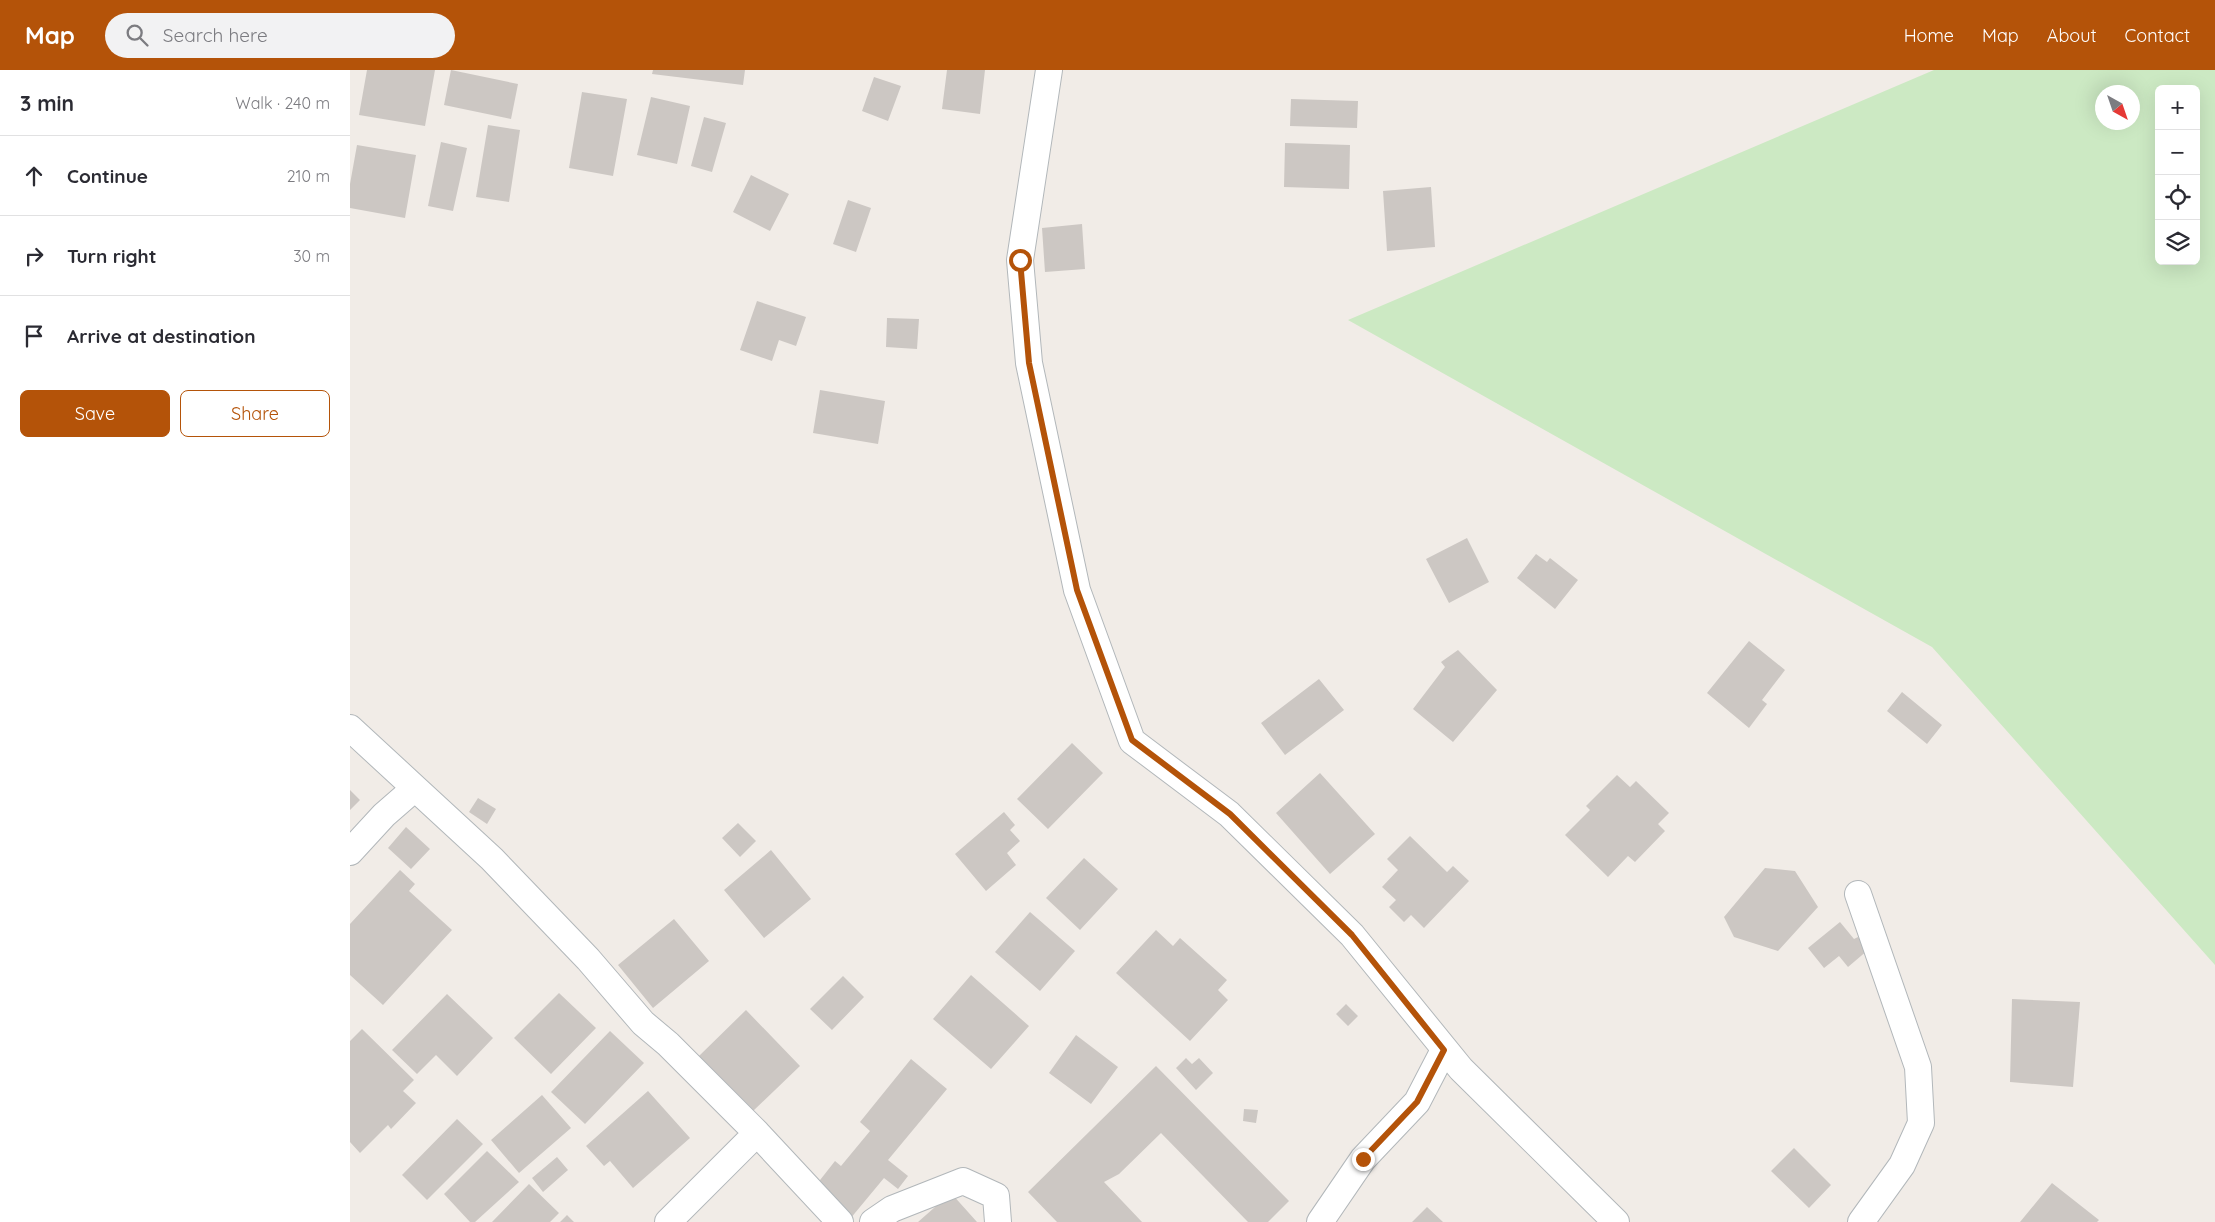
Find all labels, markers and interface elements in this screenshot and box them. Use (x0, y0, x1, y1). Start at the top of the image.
search box (105, 13, 455, 58)
text: Map (25, 20, 75, 50)
icon: search (123, 21, 151, 49)
text: Search here (163, 23, 268, 47)
text: Home (1904, 24, 1954, 47)
text: Map (1982, 24, 2019, 47)
text: About (2047, 24, 2097, 47)
text: Contact (2125, 24, 2190, 47)
north arrow (2095, 85, 2140, 130)
map controls (2155, 85, 2200, 265)
button: + (2155, 85, 2200, 130)
text: 3 min (20, 90, 74, 116)
text: Walk · 240 m (235, 93, 330, 113)
button: − (2155, 130, 2200, 175)
icon: ahead (20, 162, 48, 190)
text: Continue (67, 164, 148, 188)
text: 210 m (287, 166, 330, 186)
button: locate (2155, 175, 2200, 220)
button: layers (2155, 220, 2200, 265)
icon: right (20, 242, 48, 270)
text: Turn right (67, 244, 156, 268)
text: 30 m (293, 246, 330, 266)
route start (1009, 249, 1032, 272)
icon: arrive (20, 322, 48, 350)
text: Arrive at destination (67, 324, 256, 348)
button: Save (20, 390, 170, 437)
button: Share (180, 390, 330, 437)
route end (1352, 1148, 1375, 1171)

